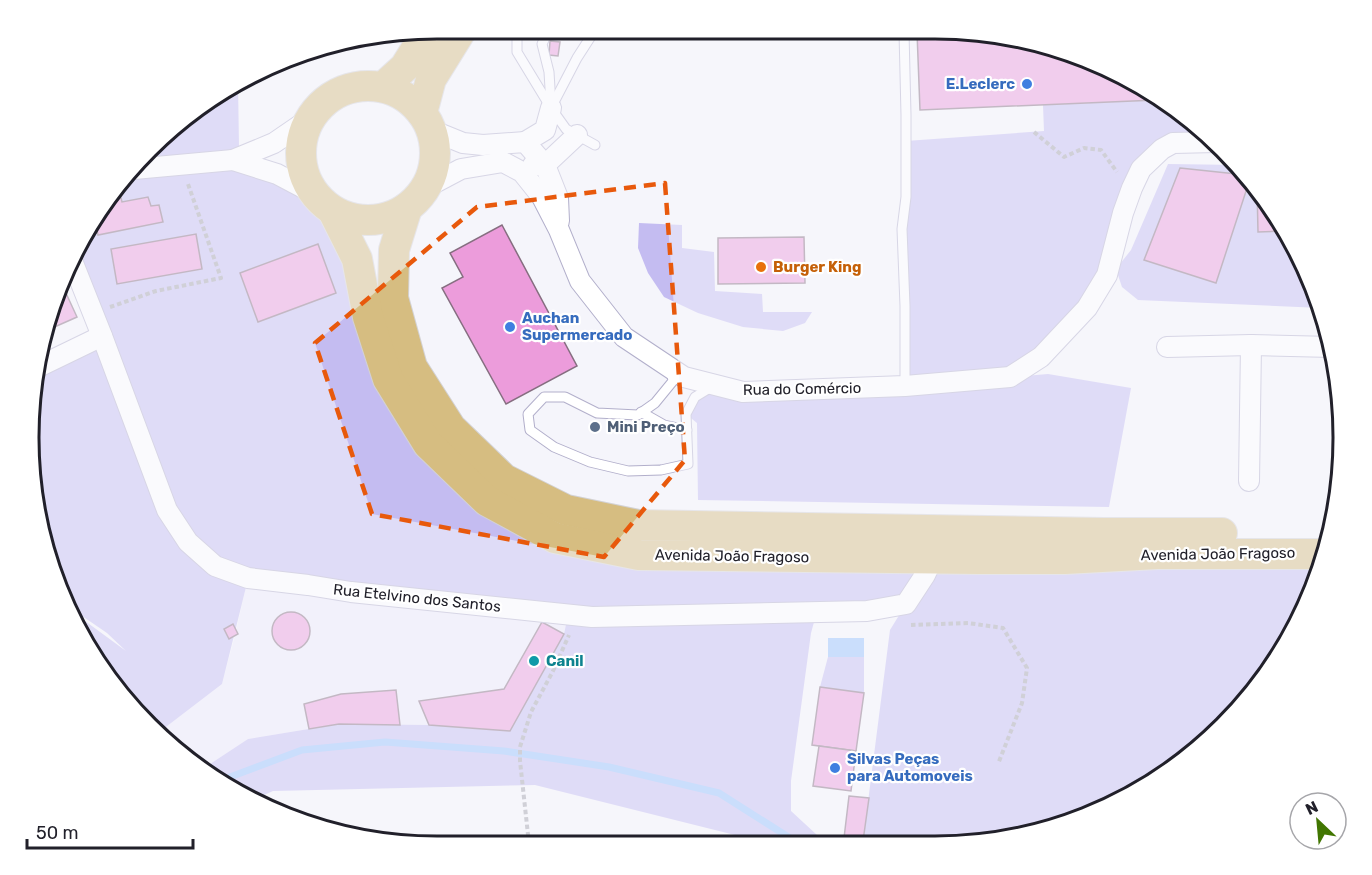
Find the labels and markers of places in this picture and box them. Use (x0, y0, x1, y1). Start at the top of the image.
place label: E.Leclerc (946, 75, 1015, 93)
marker: E.Leclerc (1020, 77, 1034, 91)
place label: Burger King (773, 258, 861, 276)
marker: Burger King (754, 260, 768, 274)
place label: Auchan Supermercado (522, 309, 632, 344)
marker: Auchan Supermercado (503, 320, 517, 334)
place label: Mini Preço (607, 418, 685, 436)
marker: Mini Preço (588, 420, 602, 434)
place label: Canil (546, 652, 584, 670)
marker: Canil (527, 654, 541, 668)
place label: Silvas Peças para Automoveis (847, 750, 973, 785)
marker: Silvas Peças para Automoveis (828, 761, 842, 775)

